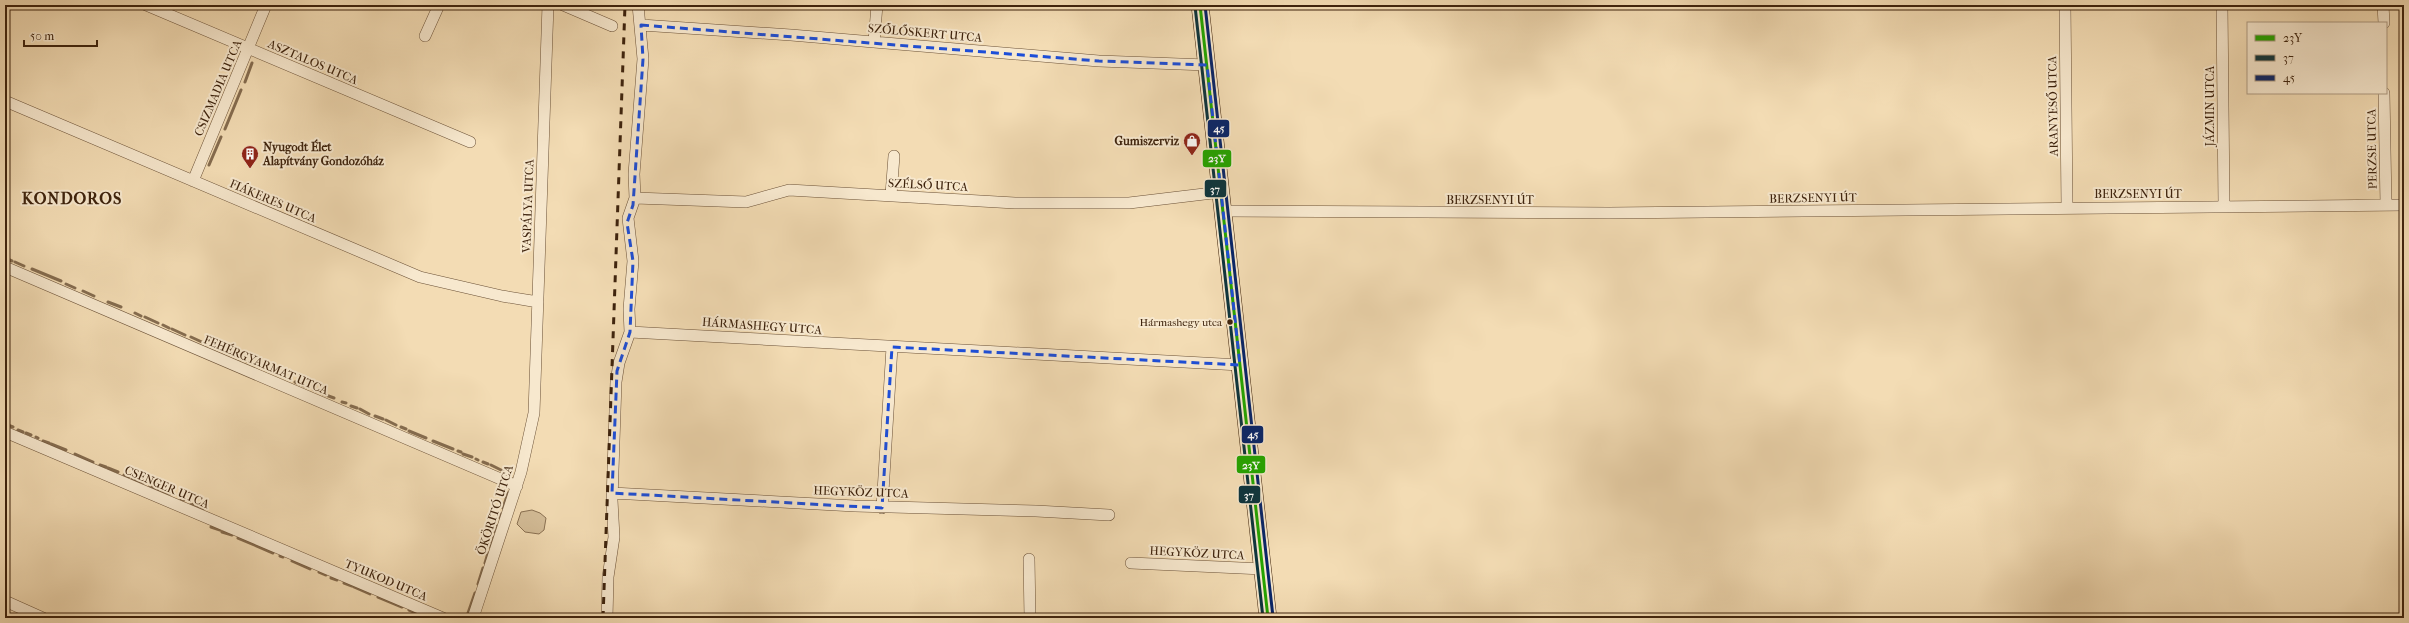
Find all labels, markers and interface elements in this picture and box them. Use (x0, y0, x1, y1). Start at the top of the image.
street label: SZŐLŐSKERT UTCA (867, 20, 983, 45)
scale bar (24, 22, 97, 48)
legend (2247, 22, 2387, 94)
text: 50 m (30, 29, 54, 43)
text: 23Y (2283, 31, 2303, 45)
street label: ASZTALOS UTCA (265, 36, 360, 87)
street label: CSIZMADIA UTCA (191, 38, 245, 138)
text: 37 (2283, 51, 2294, 65)
street label: ARANYESŐ UTCA (2044, 55, 2061, 157)
street label: JÁZMIN UTCA (2202, 65, 2217, 147)
text: 45 (2283, 71, 2295, 85)
street label: PERZSE UTCA (2364, 108, 2380, 189)
line badge: 45 (1207, 119, 1230, 138)
text: 45 (1213, 122, 1225, 135)
shop icon: Gumiszerviz (1182, 131, 1202, 156)
place label: Gumiszerviz (1115, 134, 1180, 148)
place label: Nyugodt Élet Alapítvány Gondozóház (262, 139, 384, 169)
building icon: Nyugodt Élet Alapítvány Gondozóház (240, 144, 260, 169)
line badge: 23Y (1202, 149, 1232, 168)
text: 23Y (1208, 152, 1227, 165)
street label: VASPÁLYA UTCA (518, 159, 537, 254)
street label: FIÁKERES UTCA (228, 175, 319, 226)
street label: SZÉLSŐ UTCA (888, 175, 969, 194)
line badge: 37 (1204, 179, 1227, 198)
text: 37 (1210, 183, 1221, 196)
street label: BERZSENYI ÚT (2094, 186, 2183, 201)
district label: KONDOROS (22, 189, 122, 208)
street label: BERZSENYI ÚT (1769, 189, 1858, 206)
street label: BERZSENYI ÚT (1446, 192, 1535, 207)
street label: HÁRMASHEGY UTCA (702, 314, 823, 337)
place label: Hármashegy utca (1140, 316, 1223, 329)
marker: Hármashegy utca (1225, 317, 1235, 327)
street label: FEHÉRGYARMAT UTCA (202, 331, 331, 398)
line badge: 45 (1241, 425, 1264, 444)
text: 45 (1247, 428, 1259, 441)
line badge: 23Y (1236, 455, 1266, 474)
text: 23Y (1242, 459, 1261, 472)
street label: CSENGER UTCA (122, 463, 212, 511)
street label: ÖKÖRITÓ UTCA (473, 463, 516, 557)
street label: HEGYKÖZ UTCA (813, 482, 909, 501)
line badge: 37 (1238, 485, 1261, 504)
text: 37 (1244, 489, 1255, 502)
street label: HEGYKÖZ UTCA (1149, 543, 1245, 562)
street label: TYUKOD UTCA (343, 556, 430, 604)

